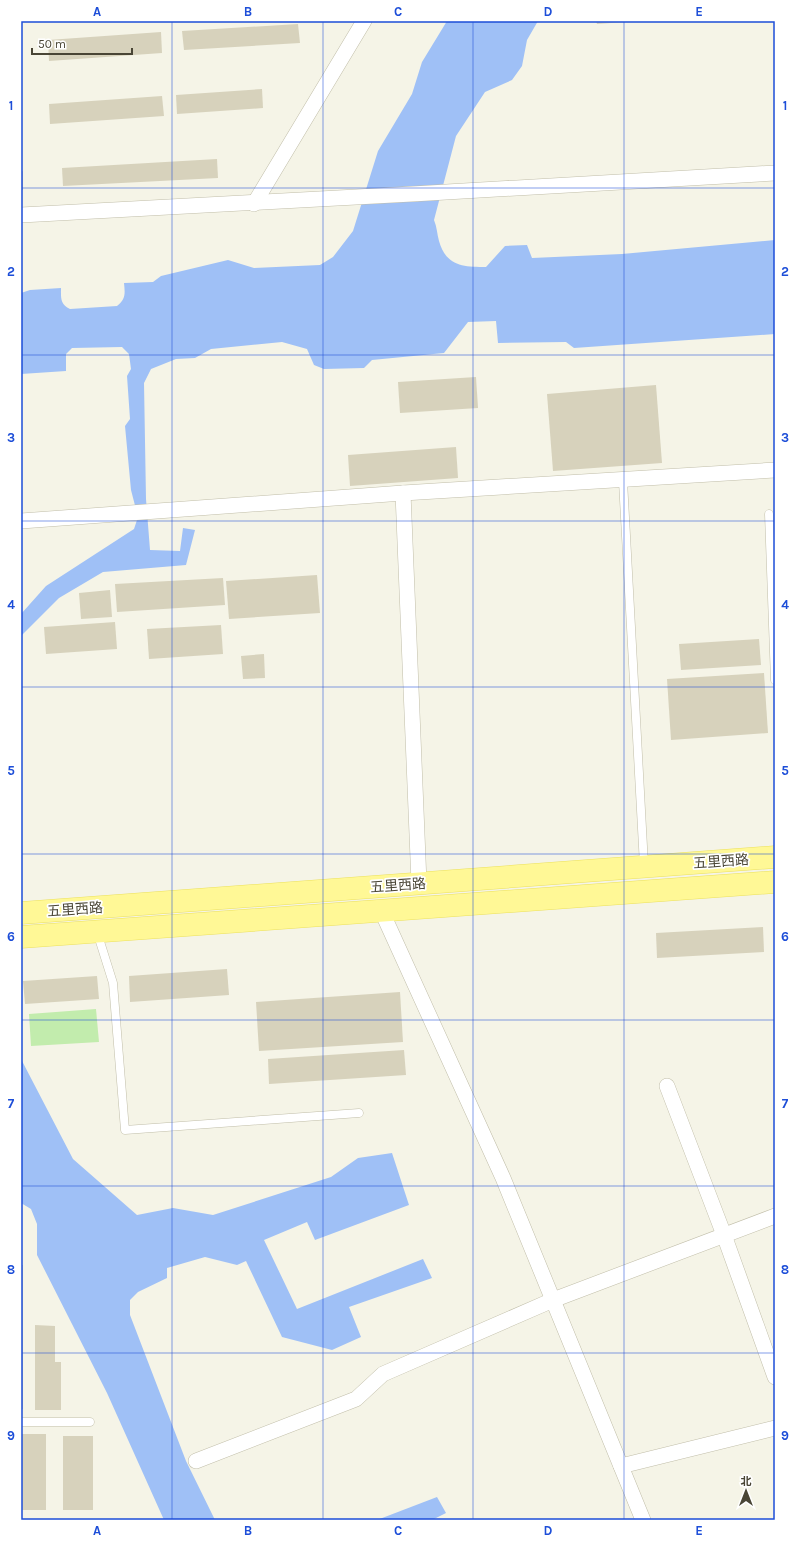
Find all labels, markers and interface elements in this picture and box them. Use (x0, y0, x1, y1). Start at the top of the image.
text: A (93, 4, 101, 19)
text: B (244, 4, 252, 19)
text: C (394, 4, 402, 19)
text: D (544, 4, 553, 19)
text: E (695, 4, 703, 19)
scale bar (32, 30, 132, 56)
text: 50 m (38, 37, 66, 51)
text: 1 (9, 98, 13, 113)
text: 1 (783, 98, 787, 113)
text: 2 (7, 264, 15, 279)
text: 2 (781, 264, 789, 279)
text: 3 (7, 430, 15, 445)
text: 3 (781, 430, 789, 445)
text: 4 (7, 597, 15, 612)
text: 4 (781, 597, 789, 612)
text: 5 (7, 763, 15, 778)
text: 5 (781, 763, 789, 778)
street label: 五里西路 (693, 851, 750, 872)
street label: 五里西路 (370, 875, 427, 896)
street label: 五里西路 (47, 899, 104, 920)
text: 6 (7, 929, 15, 944)
text: 6 (781, 929, 789, 944)
text: 7 (8, 1096, 15, 1111)
text: 7 (782, 1096, 789, 1111)
text: 8 (7, 1262, 15, 1277)
text: 8 (781, 1262, 789, 1277)
text: 9 (7, 1428, 15, 1443)
text: 9 (781, 1428, 789, 1443)
north arrow (726, 1471, 766, 1511)
text: 北 (741, 1475, 752, 1488)
text: A (93, 1523, 101, 1538)
text: B (244, 1523, 252, 1538)
text: C (394, 1523, 402, 1538)
text: D (544, 1523, 553, 1538)
text: E (695, 1523, 703, 1538)

